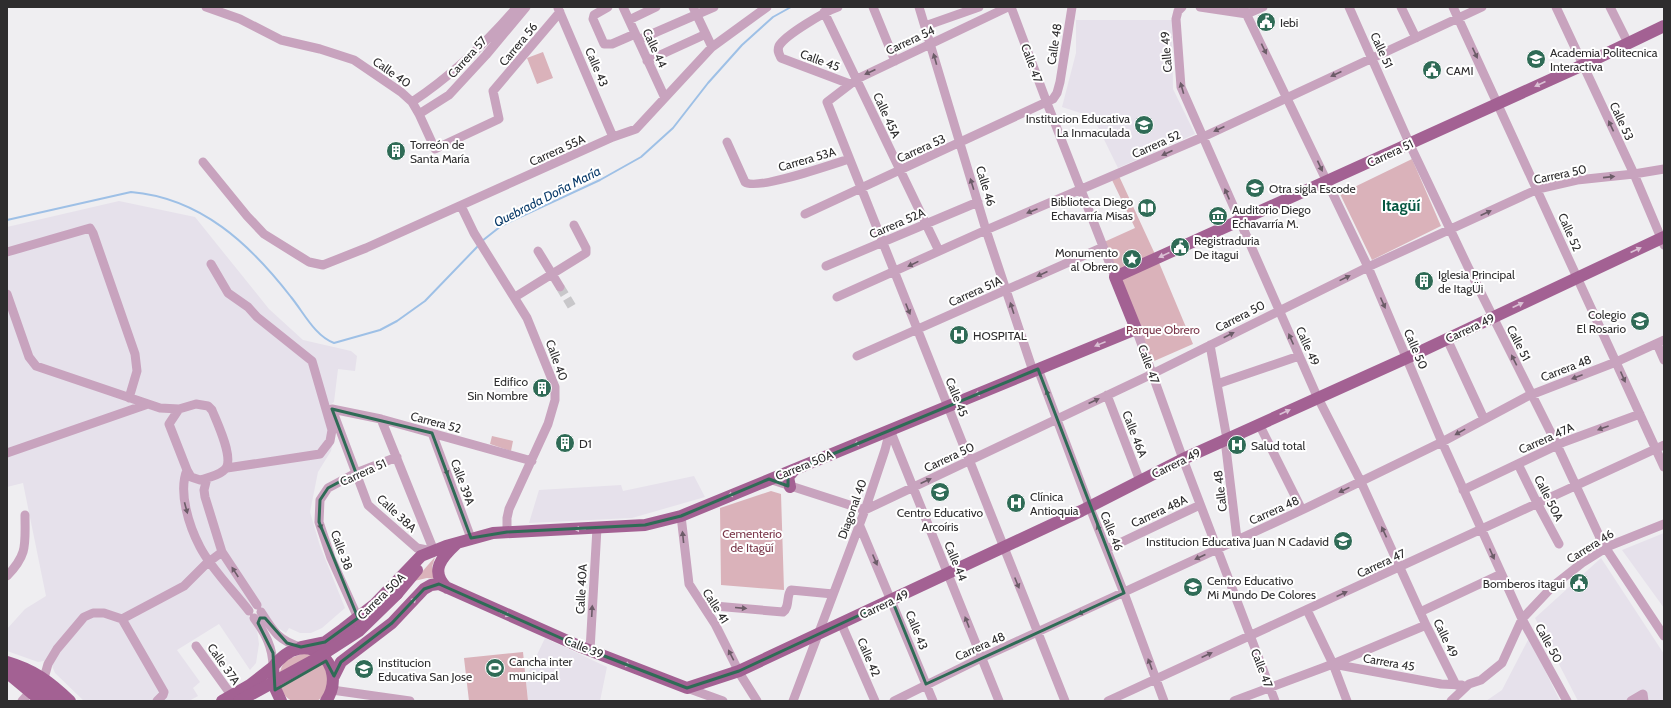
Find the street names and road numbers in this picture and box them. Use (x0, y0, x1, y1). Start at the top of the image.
street label: Carrera 56 (495, 19, 541, 69)
street label: Carrera 54 (883, 22, 937, 58)
street label: Calle 48 (1043, 22, 1065, 66)
street label: Calle 44 (639, 26, 671, 70)
street label: Calle 51 (1367, 30, 1397, 70)
street label: Calle 49 (1157, 31, 1175, 73)
street label: Carrera 57 (444, 33, 490, 81)
street label: Calle 47 (1018, 41, 1046, 85)
street label: Calle 43 (582, 45, 612, 89)
street label: Calle 45 (798, 46, 842, 74)
street label: Calle 40 (370, 54, 414, 90)
street label: Calle 45A (870, 90, 904, 141)
street label: Calle 53 (1607, 99, 1637, 143)
street label: Carrera 52 (1129, 127, 1183, 161)
street label: Carrera 55A (527, 131, 588, 169)
street label: Carrera 53 (894, 131, 948, 165)
street label: Carrera 51 (1364, 136, 1416, 170)
street label: Carrera 53A (776, 143, 838, 174)
street label: Carrera 50 (1532, 161, 1588, 187)
street label: Calle 46 (973, 164, 999, 208)
street label: Carrera 52A (867, 204, 928, 241)
street label: Calle 52 (1555, 211, 1585, 253)
street label: Carrera 51A (946, 272, 1004, 309)
street label: Carrera 50 (1213, 297, 1267, 335)
street label: Carrera 49 (1443, 310, 1497, 346)
street label: Calle 51 (1504, 323, 1534, 363)
street label: Calle 49 (1293, 324, 1323, 368)
street label: Calle 50 (1401, 327, 1431, 371)
street label: Calle 40 (543, 337, 571, 383)
street label: Calle 47 (1135, 342, 1163, 386)
street label: Carrera 48 (1539, 351, 1593, 385)
street label: Calle 45 (942, 375, 972, 419)
street label: Carrera 52 (409, 408, 463, 436)
street label: Calle 46A (1119, 409, 1151, 460)
street label: Carrera 47A (1516, 419, 1576, 457)
street label: Carrera 50 (921, 439, 977, 475)
street label: Carrera 49 (1149, 445, 1203, 481)
street label: Carrera 50A (773, 446, 836, 483)
street label: Carrera 51 (337, 455, 389, 489)
street label: Calle 39A (448, 457, 478, 508)
street label: Calle 48 (1210, 469, 1230, 513)
street label: Calle 50A (1531, 472, 1567, 524)
street label: Diagonal 40 (834, 477, 870, 541)
street label: Calle 38A (374, 491, 420, 536)
street label: Carrera 48A (1128, 491, 1190, 531)
street label: Carrera 48 (1247, 492, 1301, 528)
street label: Calle 46 (1097, 509, 1127, 553)
street label: Carrera 46 (1564, 526, 1616, 566)
street label: Calle 38 (328, 528, 356, 572)
street label: Calle 44 (941, 539, 971, 583)
street label: Carrera 47 (1354, 545, 1408, 581)
street label: Calle 40A (572, 563, 590, 614)
street label: Carrera 50A (354, 569, 409, 623)
street label: Calle 41 (699, 586, 733, 626)
street label: Carrera 49 (857, 586, 911, 622)
street label: Calle 43 (902, 608, 932, 652)
street label: Calle 49 (1430, 616, 1462, 660)
street label: Calle 50 (1532, 621, 1566, 665)
street label: Carrera 48 (953, 628, 1007, 664)
street label: Calle 39 (562, 632, 606, 662)
street label: Calle 42 (854, 635, 884, 679)
street label: Calle 37A (204, 640, 244, 688)
street label: Calle 47 (1248, 646, 1276, 690)
street label: Carrera 45 (1362, 650, 1416, 674)

